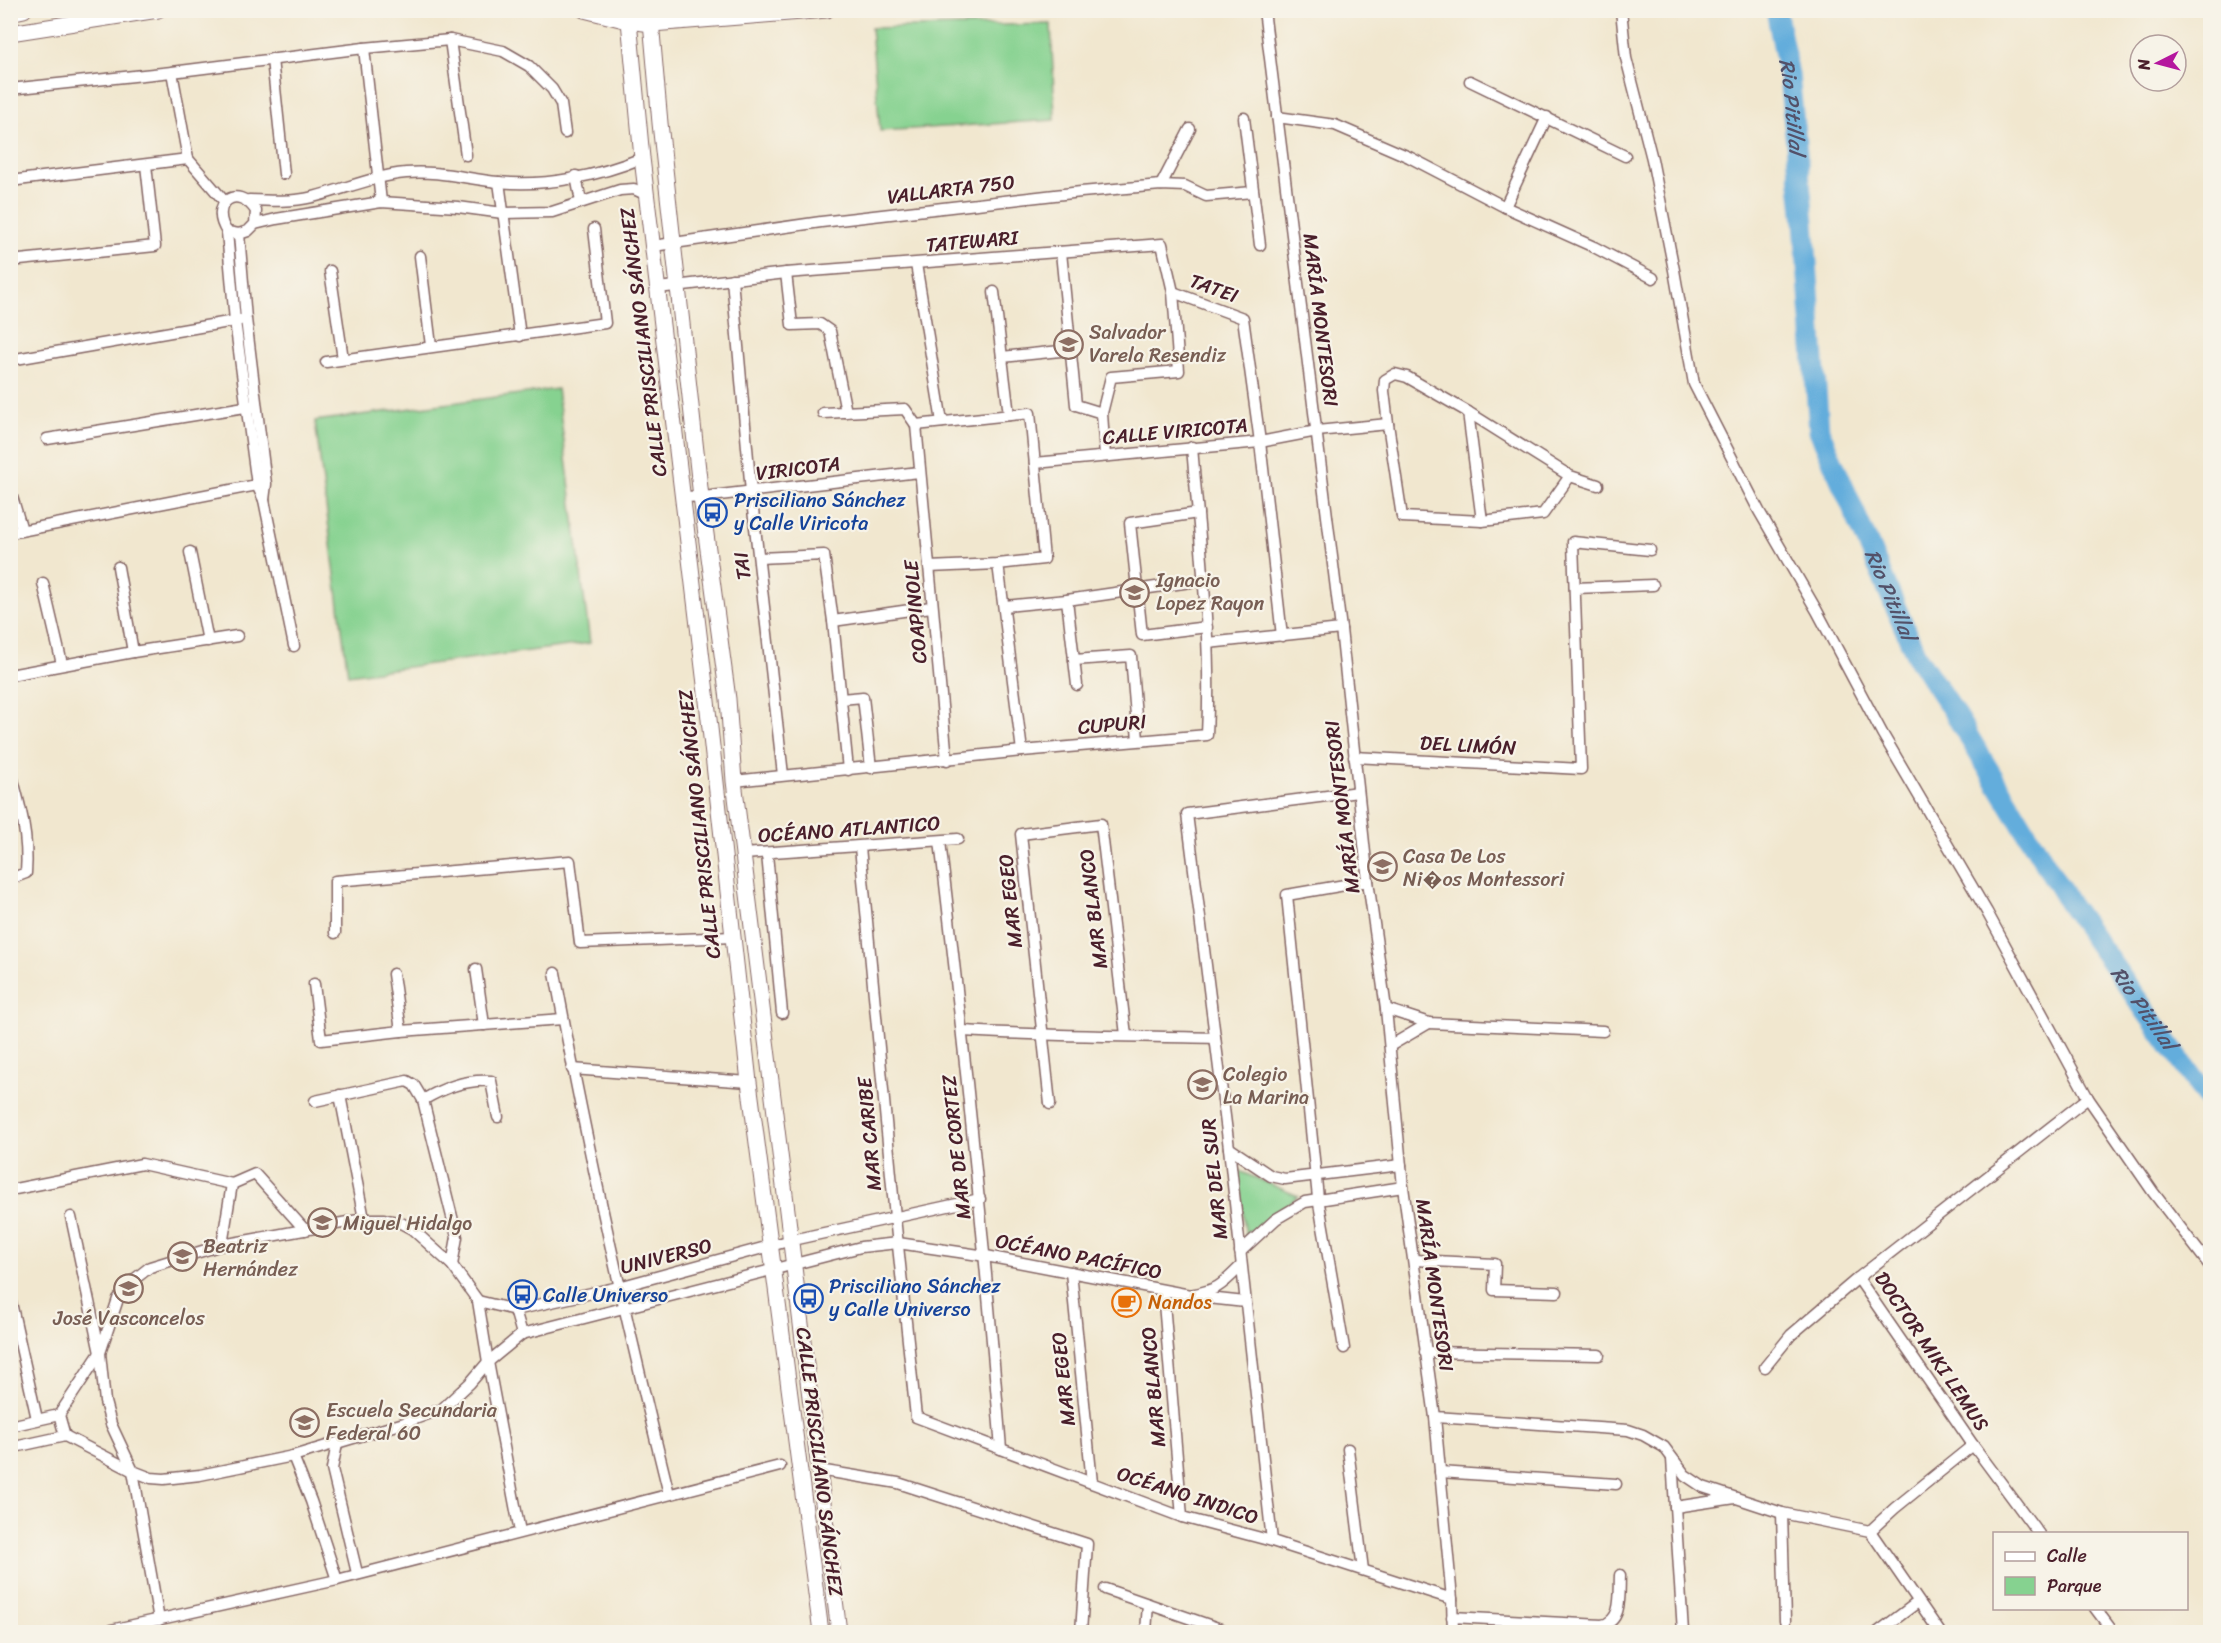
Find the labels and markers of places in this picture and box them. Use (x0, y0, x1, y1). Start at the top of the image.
place label: Salvador Varela Resendiz (1089, 315, 1227, 373)
school or university icon: Salvador Varela Resendiz (1052, 328, 1084, 360)
place label: Prisciliano Sánchez y Calle Viricota (734, 483, 906, 541)
bus stop icon: Prisciliano Sánchez y Calle Viricota (697, 496, 729, 528)
place label: Ignacio Lopez Rayon (1155, 563, 1265, 621)
school or university icon: Ignacio Lopez Rayon (1119, 576, 1151, 608)
place label: Casa De Los Ni�os Montessori (1403, 839, 1566, 897)
school or university icon: Casa De Los Ni�os Montessori (1366, 851, 1398, 883)
place label: Colegio La Marina (1223, 1057, 1309, 1115)
school or university icon: Colegio La Marina (1186, 1069, 1218, 1101)
place label: Miguel Hidalgo (343, 1206, 472, 1241)
school or university icon: Miguel Hidalgo (306, 1207, 338, 1239)
place label: Beatriz Hernández (203, 1229, 298, 1287)
school or university icon: Beatriz Hernández (166, 1241, 198, 1273)
place label: Prisciliano Sánchez y Calle Universo (829, 1269, 1001, 1327)
school or university icon: José Vasconcelos (113, 1272, 145, 1304)
place label: Calle Universo (543, 1278, 668, 1313)
bus stop icon: Calle Universo (506, 1279, 538, 1311)
bus stop icon: Prisciliano Sánchez y Calle Universo (792, 1282, 824, 1314)
place label: Nandos (1148, 1285, 1212, 1320)
cafe icon: Nandos (1111, 1286, 1143, 1318)
place label: José Vasconcelos (52, 1301, 205, 1336)
place label: Escuela Secundaria Federal 60 (326, 1393, 498, 1451)
school or university icon: Escuela Secundaria Federal 60 (289, 1406, 321, 1438)

